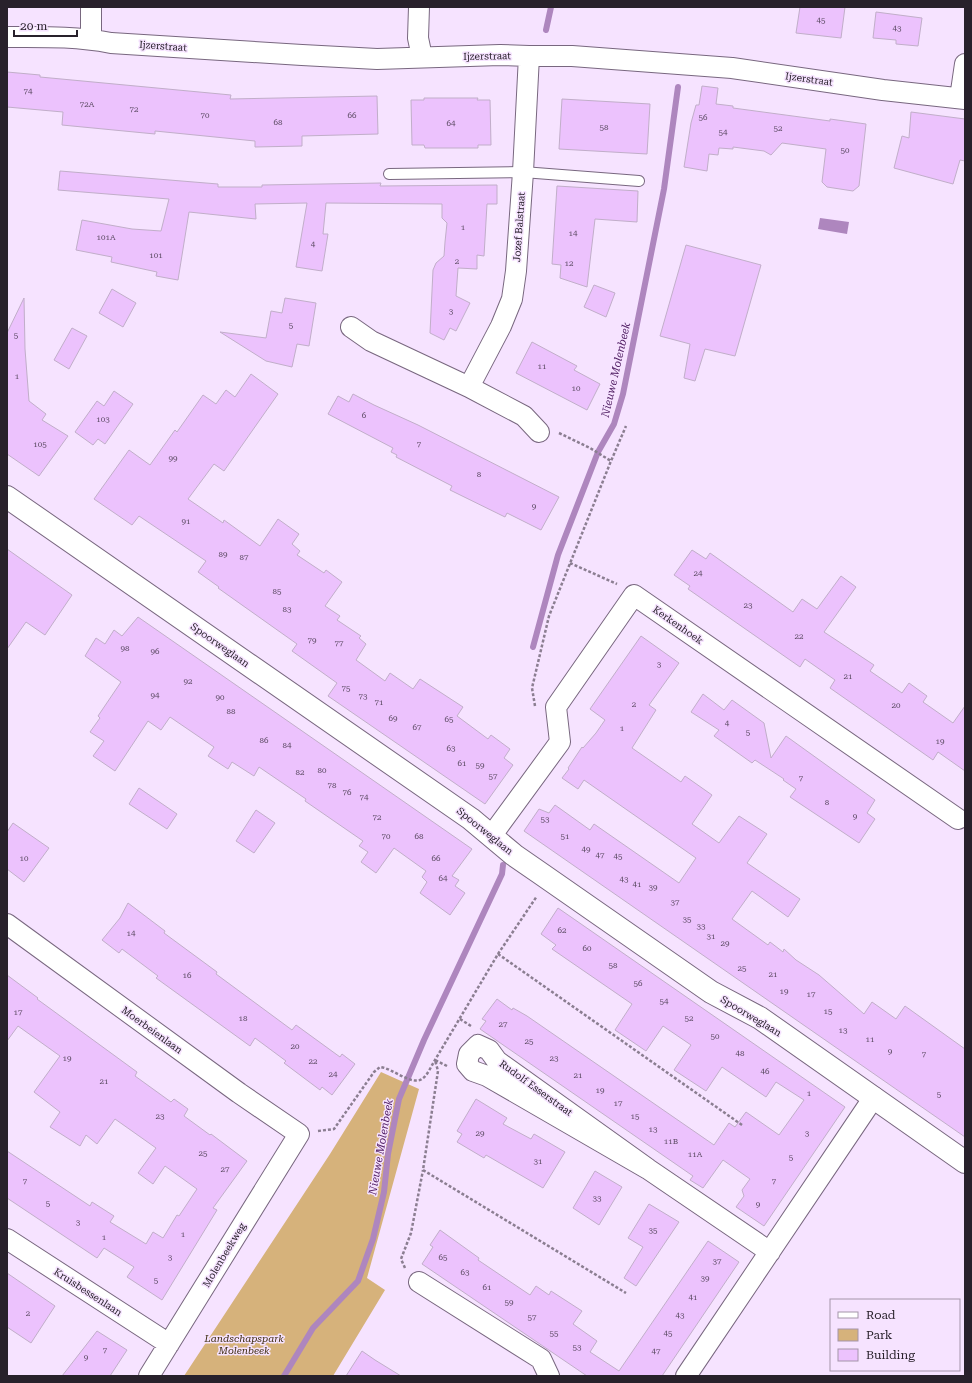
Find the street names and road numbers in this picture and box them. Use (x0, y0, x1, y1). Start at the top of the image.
street label: Ijzerstraat (139, 39, 188, 53)
street label: Ijzerstraat (463, 50, 511, 62)
street label: Ijzerstraat (785, 70, 834, 88)
street label: Jozef Balstraat (511, 191, 527, 262)
street label: Kerkenhoek (651, 604, 706, 647)
street label: Spoorweglaan (189, 621, 252, 670)
street label: Spoorweglaan (455, 805, 516, 857)
street label: Spoorweglaan (719, 994, 784, 1039)
street label: Moerbeienlaan (119, 1004, 185, 1056)
street label: Rudolf Esserstraat (497, 1058, 575, 1118)
street label: Molenbeekweg (200, 1220, 248, 1289)
street label: Kruisbessenlaan (52, 1266, 125, 1318)

